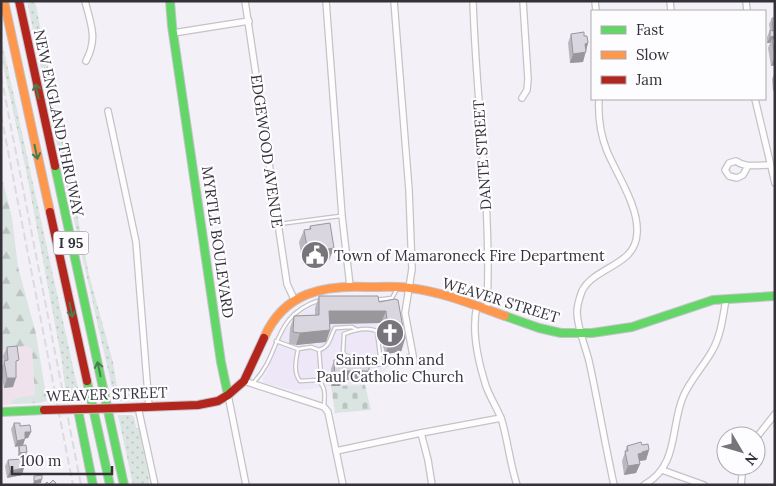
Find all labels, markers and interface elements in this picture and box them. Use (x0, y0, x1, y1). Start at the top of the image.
legend (591, 10, 766, 100)
text: Fast (636, 20, 664, 39)
street label: NEW ENGLAND THRUWAY (30, 28, 88, 219)
text: Slow (636, 45, 669, 64)
text: Jam (635, 70, 663, 89)
street label: EDGEWOOD AVENUE (247, 73, 287, 229)
one-way arrow (32, 83, 41, 99)
street label: DANTE STREET (469, 99, 495, 211)
one-way arrow (32, 143, 41, 159)
street label: MYRTLE BOULEVARD (198, 165, 238, 319)
road number: I 95 (54, 232, 88, 254)
public building icon: Town of Mamaroneck Fire Department (300, 240, 330, 270)
place label: Town of Mamaroneck Fire Department (334, 246, 605, 265)
street label: WEAVER STREET (440, 273, 562, 327)
one-way arrow (67, 302, 76, 318)
church icon: Saints John and Paul Catholic Church (375, 318, 405, 348)
place label: Saints John and Paul Catholic Church (316, 350, 464, 386)
one-way arrow (94, 361, 103, 377)
street label: WEAVER STREET (46, 382, 168, 406)
north arrow (716, 426, 766, 476)
scale bar (12, 444, 112, 476)
text: N (741, 449, 762, 469)
text: 100 m (20, 451, 61, 470)

